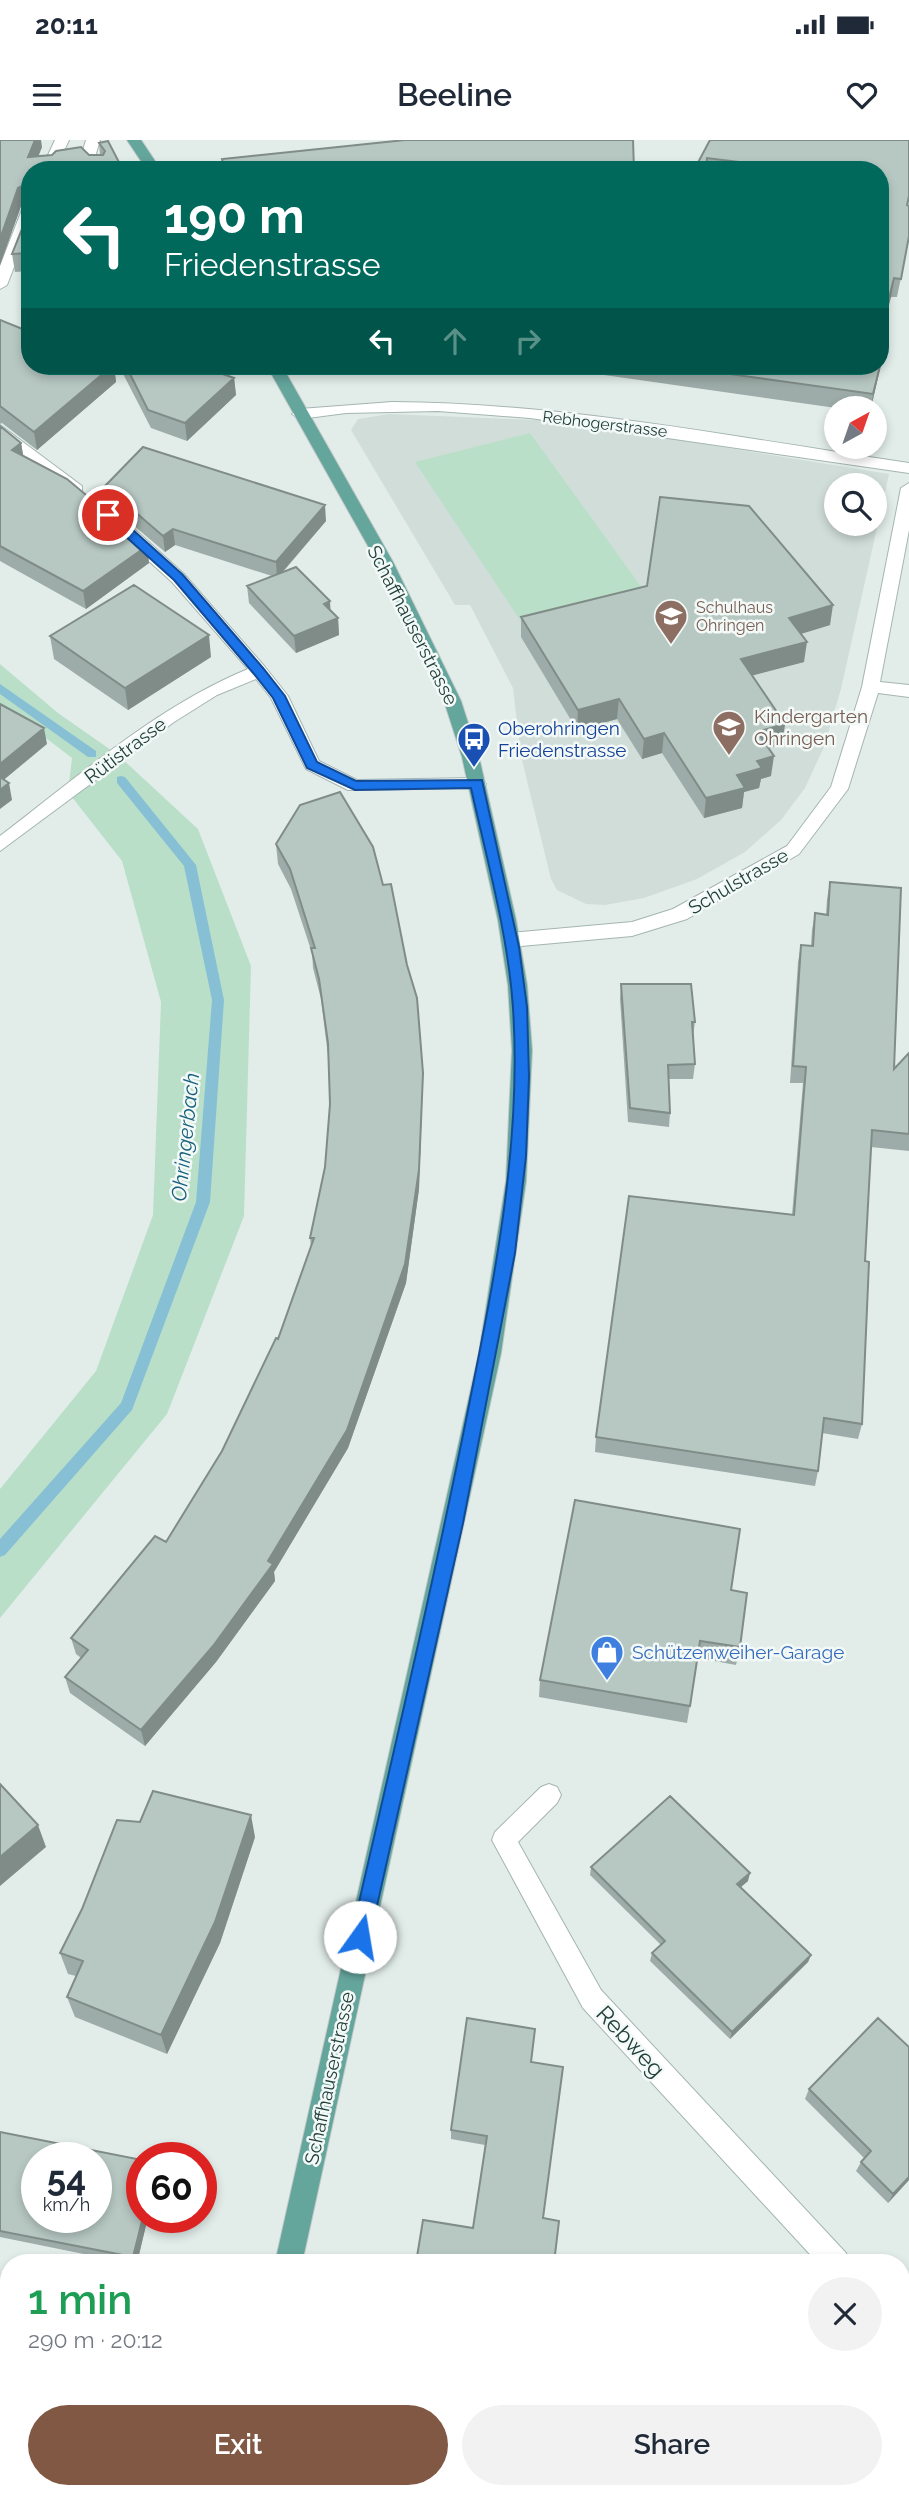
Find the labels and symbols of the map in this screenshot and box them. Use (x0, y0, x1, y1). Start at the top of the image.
north arrow (824, 396, 887, 458)
street label: Rebhogerstrasse (542, 407, 668, 441)
pin (78, 485, 138, 545)
street label: Schaffhauserstrasse (363, 542, 463, 708)
school or university icon: Schulhaus Ohringen (652, 597, 690, 646)
place label: Schulhaus Ohringen (696, 598, 773, 635)
place label: Kindergarten Ohringen (754, 705, 868, 749)
school or university icon: Kindergarten Ohringen (710, 708, 748, 757)
street label: Rütistrasse (80, 712, 170, 788)
place label: Oberohringen Friedenstrasse (498, 717, 627, 761)
bus stop icon: Oberohringen Friedenstrasse (455, 720, 493, 769)
street label: Schulstrasse (684, 844, 792, 918)
water label: Ohringerbach (166, 1072, 204, 1202)
shop icon: Schützenweiher-Garage (588, 1633, 626, 1682)
place label: Schützenweiher-Garage (632, 1641, 844, 1663)
position arrow (323, 1900, 397, 1974)
street label: Schaffhauserstrasse (300, 1990, 358, 2166)
street label: Rebweg (591, 2000, 671, 2082)
speed limit sign: 60 (126, 2142, 217, 2233)

